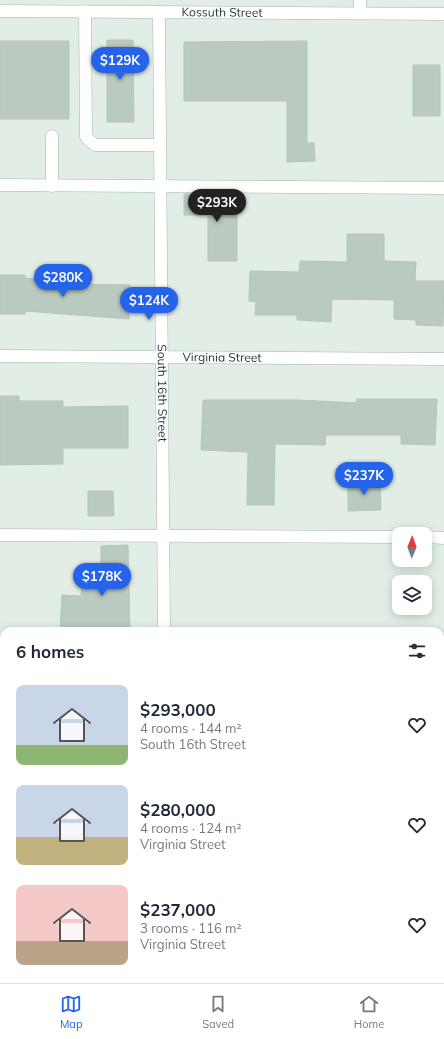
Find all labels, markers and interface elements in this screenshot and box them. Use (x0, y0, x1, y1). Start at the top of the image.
street label: Kossuth Street (182, 4, 262, 20)
pin: $129K (92, 47, 148, 81)
text: $129K (100, 52, 140, 68)
pin: $293K (189, 189, 245, 223)
text: $293K (197, 194, 237, 210)
pin: $280K (35, 264, 91, 298)
text: $280K (43, 269, 83, 285)
pin: $124K (121, 287, 177, 321)
text: $124K (129, 292, 169, 308)
street label: South 16th Street (155, 344, 170, 442)
street label: Virginia Street (182, 349, 262, 365)
pin: $237K (336, 462, 392, 496)
text: $237K (344, 467, 384, 483)
north arrow (392, 527, 432, 567)
map controls (392, 527, 432, 615)
pin: $178K (74, 563, 130, 597)
text: $178K (82, 568, 122, 584)
button: layers (392, 575, 432, 615)
icon: filters (406, 640, 428, 662)
text: 6 homes (16, 641, 84, 662)
text: $293,000 (140, 699, 216, 720)
icon: home (48, 701, 96, 749)
icon: heart (406, 714, 428, 736)
text: 4 rooms · 144 m² (140, 720, 241, 736)
text: South 16th Street (140, 736, 246, 752)
text: $280,000 (140, 799, 216, 820)
icon: home (48, 801, 96, 849)
icon: heart (406, 814, 428, 836)
text: 4 rooms · 124 m² (140, 820, 241, 836)
text: Virginia Street (140, 836, 226, 852)
text: $237,000 (140, 899, 216, 920)
icon: home (48, 901, 96, 949)
icon: heart (406, 914, 428, 936)
text: 3 rooms · 116 m² (140, 920, 241, 936)
text: Virginia Street (140, 936, 226, 952)
tab: Map (60, 993, 83, 1031)
tab: Saved (202, 993, 234, 1031)
tab: Home (354, 993, 384, 1031)

